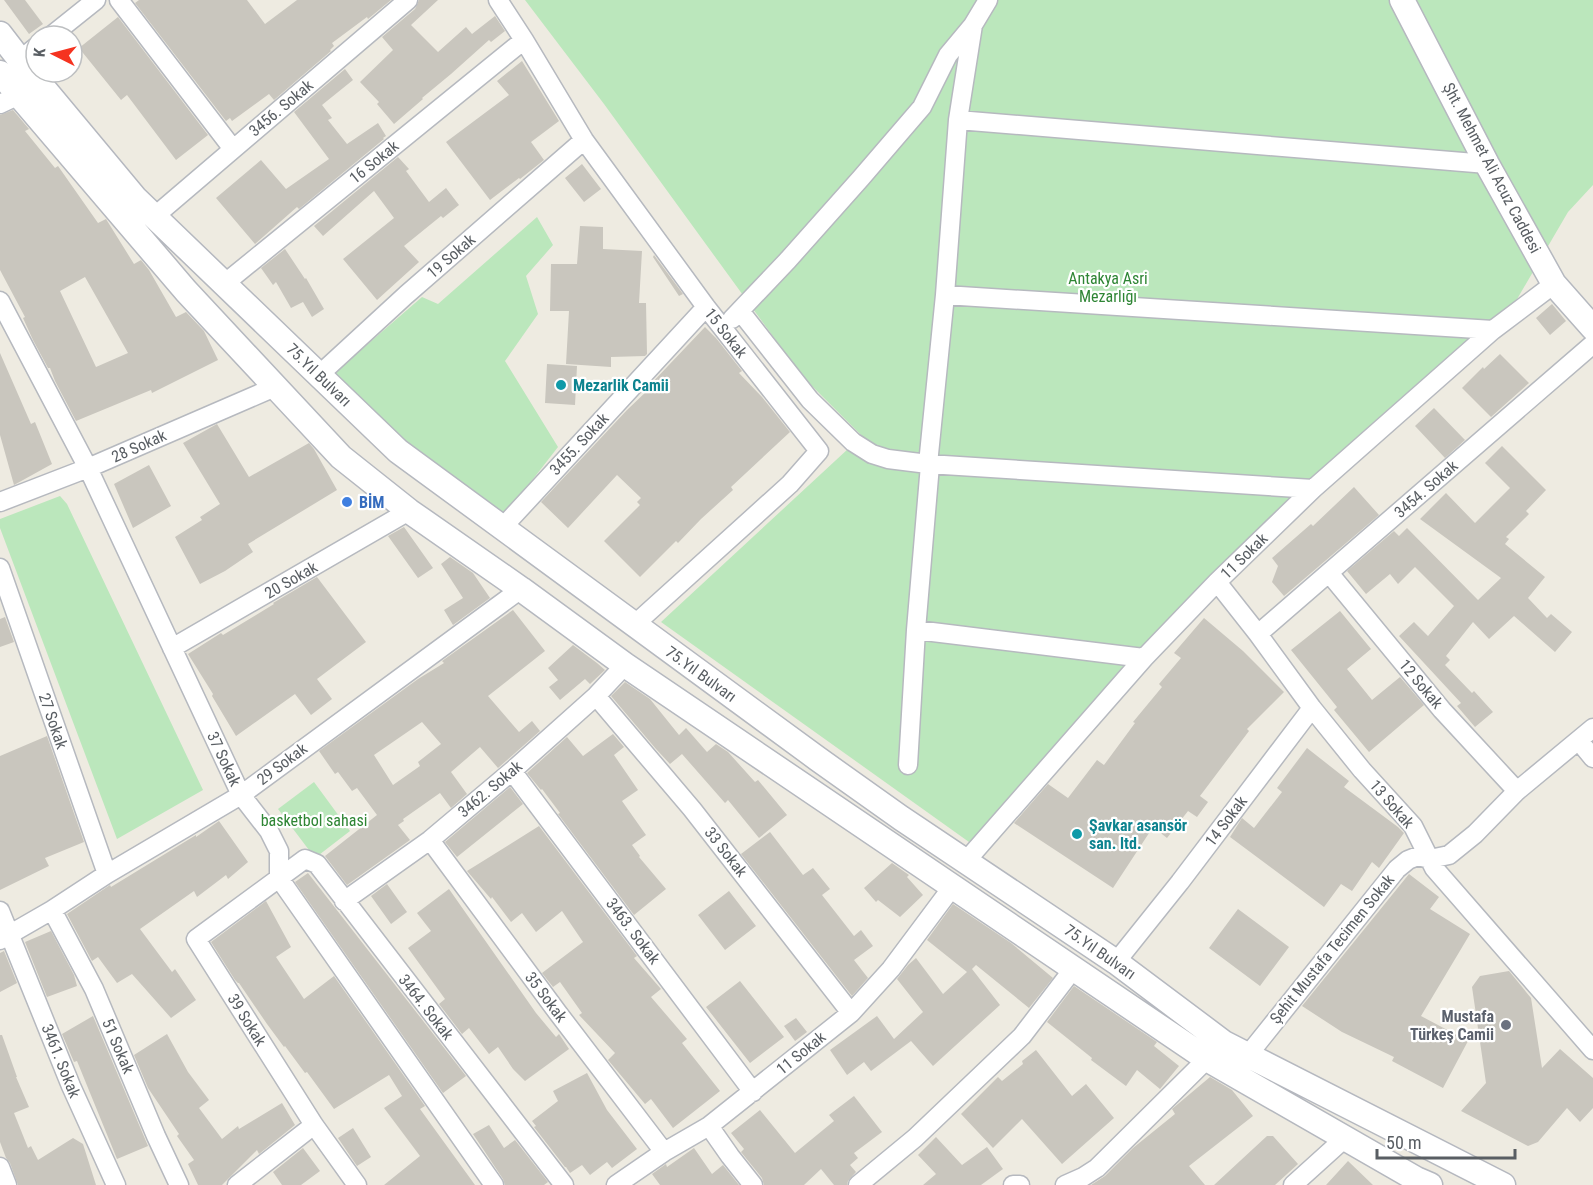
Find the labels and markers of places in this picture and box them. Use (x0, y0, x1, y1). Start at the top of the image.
place label: Mezarlik Camii (573, 376, 669, 395)
marker: Mezarlik Camii (554, 378, 568, 392)
place label: BİM (359, 493, 384, 512)
marker: BİM (340, 495, 354, 509)
place label: Şavkar asansör san. ltd. (1089, 816, 1187, 853)
marker: Şavkar asansör san. ltd. (1070, 827, 1084, 841)
place label: Mustafa Türkeş Camii (1410, 1007, 1494, 1044)
marker: Mustafa Türkeş Camii (1499, 1018, 1513, 1032)

